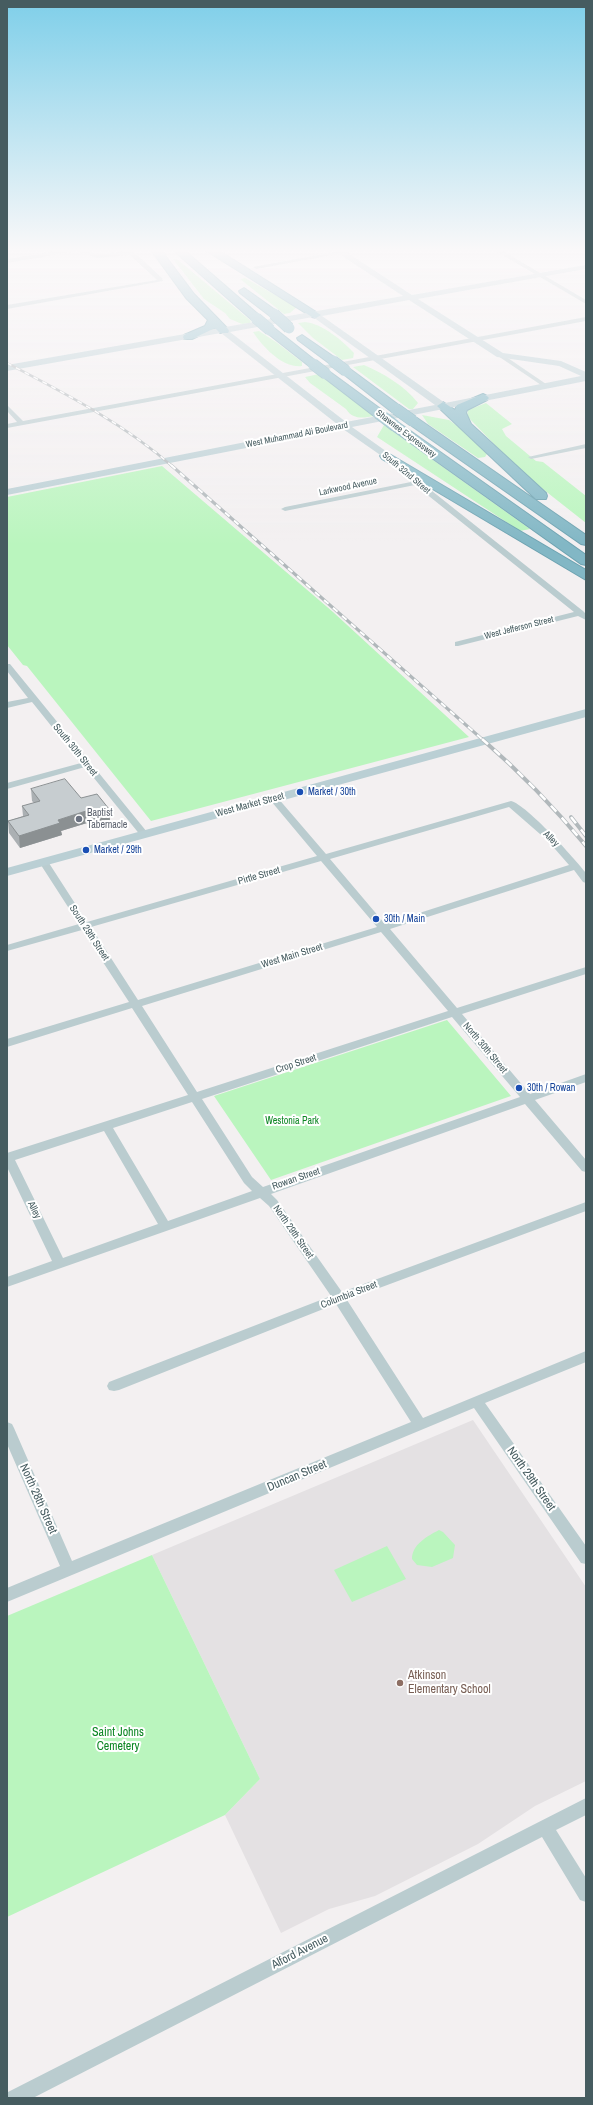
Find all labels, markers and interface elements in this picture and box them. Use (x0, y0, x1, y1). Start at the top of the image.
street label: Shawnee Expressway (374, 408, 438, 460)
street label: West Muhammad Ali Boulevard (245, 420, 349, 450)
street label: South 32nd Street (380, 450, 432, 496)
street label: Larkwood Avenue (318, 476, 378, 498)
street label: West Jefferson Street (483, 614, 555, 642)
street label: South 30th Street (50, 721, 100, 779)
place label: Market / 30th (308, 786, 356, 798)
marker: Market / 30th (295, 787, 305, 797)
street label: West Market Street (215, 790, 285, 820)
place label: Baptist Tabernacle (87, 807, 127, 830)
marker: Baptist Tabernacle (74, 814, 84, 824)
street label: Alley (540, 829, 562, 849)
place label: Market / 29th (94, 844, 142, 856)
marker: Market / 29th (81, 845, 91, 855)
street label: Pirtle Street (237, 864, 281, 888)
street label: South 29th Street (67, 903, 111, 963)
place label: 30th / Main (384, 913, 425, 925)
marker: 30th / Main (371, 914, 381, 924)
street label: West Main Street (260, 941, 324, 971)
street label: North 30th Street (460, 1020, 510, 1076)
street label: Crop Street (274, 1052, 318, 1076)
place label: 30th / Rowan (527, 1082, 575, 1094)
marker: 30th / Rowan (514, 1083, 524, 1093)
park label: Westonia Park (265, 1115, 319, 1127)
street label: Rowan Street (271, 1165, 321, 1193)
street label: Alley (25, 1199, 43, 1221)
street label: North 29th Street (270, 1203, 316, 1261)
street label: Columbia Street (319, 1279, 379, 1311)
street label: North 29th Street (504, 1444, 558, 1514)
street label: Duncan Street (265, 1457, 329, 1495)
street label: North 28th Street (16, 1462, 60, 1536)
place label: Atkinson Elementary School (408, 1669, 491, 1697)
marker: Atkinson Elementary School (395, 1678, 405, 1688)
park label: Saint Johns Cemetery (92, 1726, 144, 1754)
street label: Alford Avenue (269, 1932, 331, 1972)

